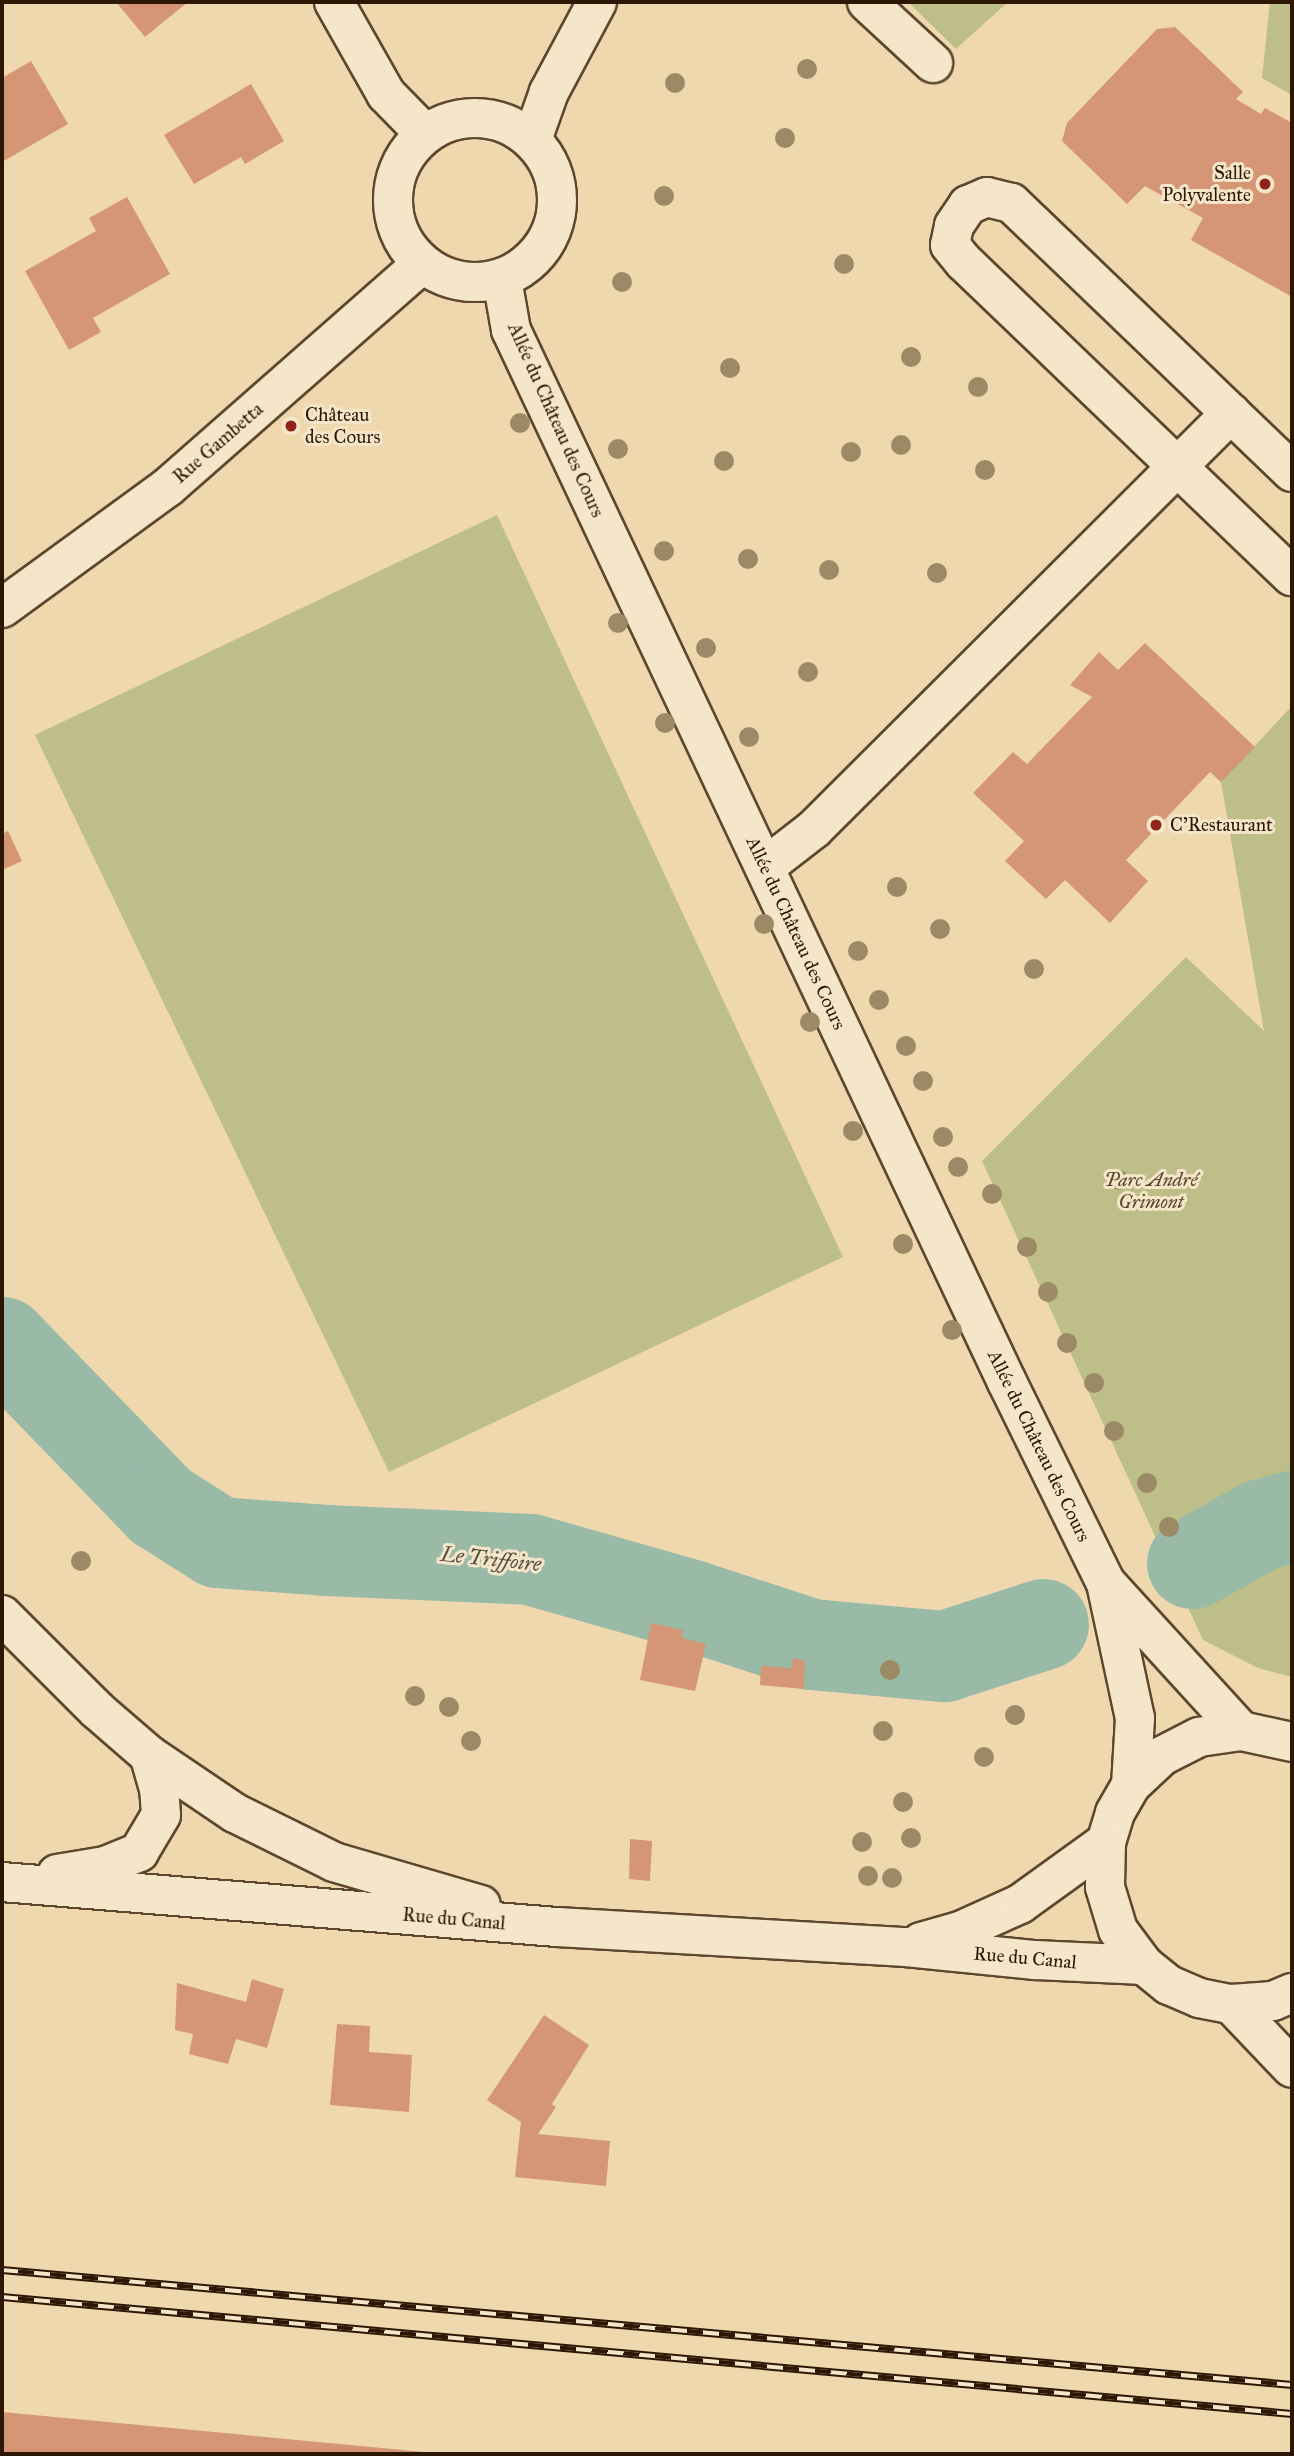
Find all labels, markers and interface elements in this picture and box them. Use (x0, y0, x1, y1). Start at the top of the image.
place label: Salle Polyvalente (1162, 162, 1251, 206)
marker: Salle Polyvalente (1257, 176, 1273, 192)
street label: Allée du Château des Cours (503, 319, 609, 521)
street label: Rue Gambetta (168, 398, 268, 488)
place label: Château des Cours (305, 404, 380, 448)
marker: Château des Cours (283, 418, 299, 434)
place label: C'Restaurant (1170, 814, 1273, 836)
marker: C'Restaurant (1148, 817, 1164, 833)
street label: Allée du Château des Cours (741, 833, 851, 1033)
park label: Parc André Grimont (1105, 1169, 1197, 1213)
street label: Allée du Château des Cours (983, 1346, 1095, 1546)
water label: Le Triffoire (440, 1541, 542, 1577)
street label: Rue du Canal (401, 1903, 507, 1935)
street label: Rue du Canal (972, 1942, 1078, 1974)

